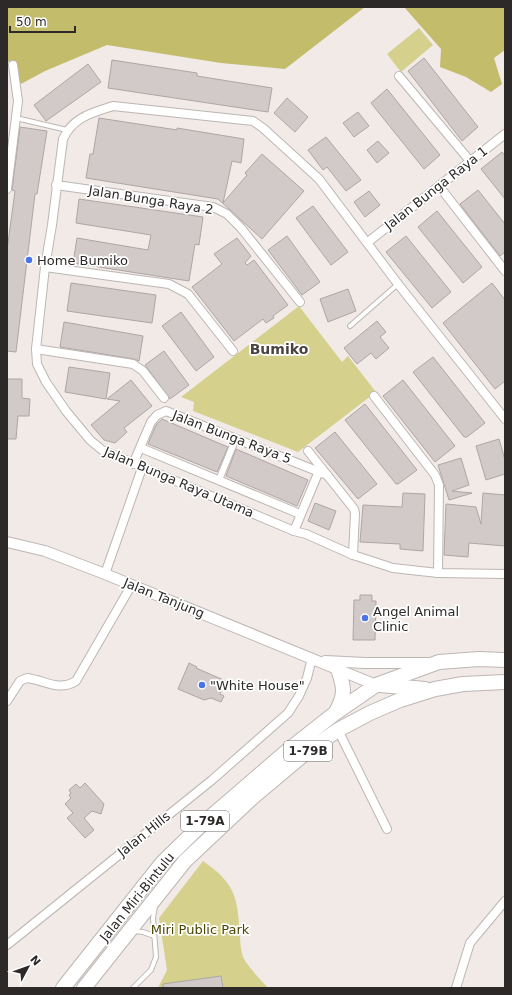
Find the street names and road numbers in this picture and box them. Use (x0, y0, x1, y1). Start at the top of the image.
street label: Jalan Bunga Raya 1 (381, 143, 490, 233)
street label: Jalan Bunga Raya 2 (86, 183, 215, 217)
street label: Jalan Bunga Raya 5 (169, 407, 294, 467)
street label: Jalan Bunga Raya Utama (101, 443, 256, 520)
street label: Jalan Tanjung (120, 575, 207, 621)
road number: 1-79B (284, 741, 332, 761)
street label: Jalan Hills (114, 808, 173, 860)
road number: 1-79A (181, 811, 229, 831)
street label: Jalan Miri-Bintulu (96, 850, 177, 945)

